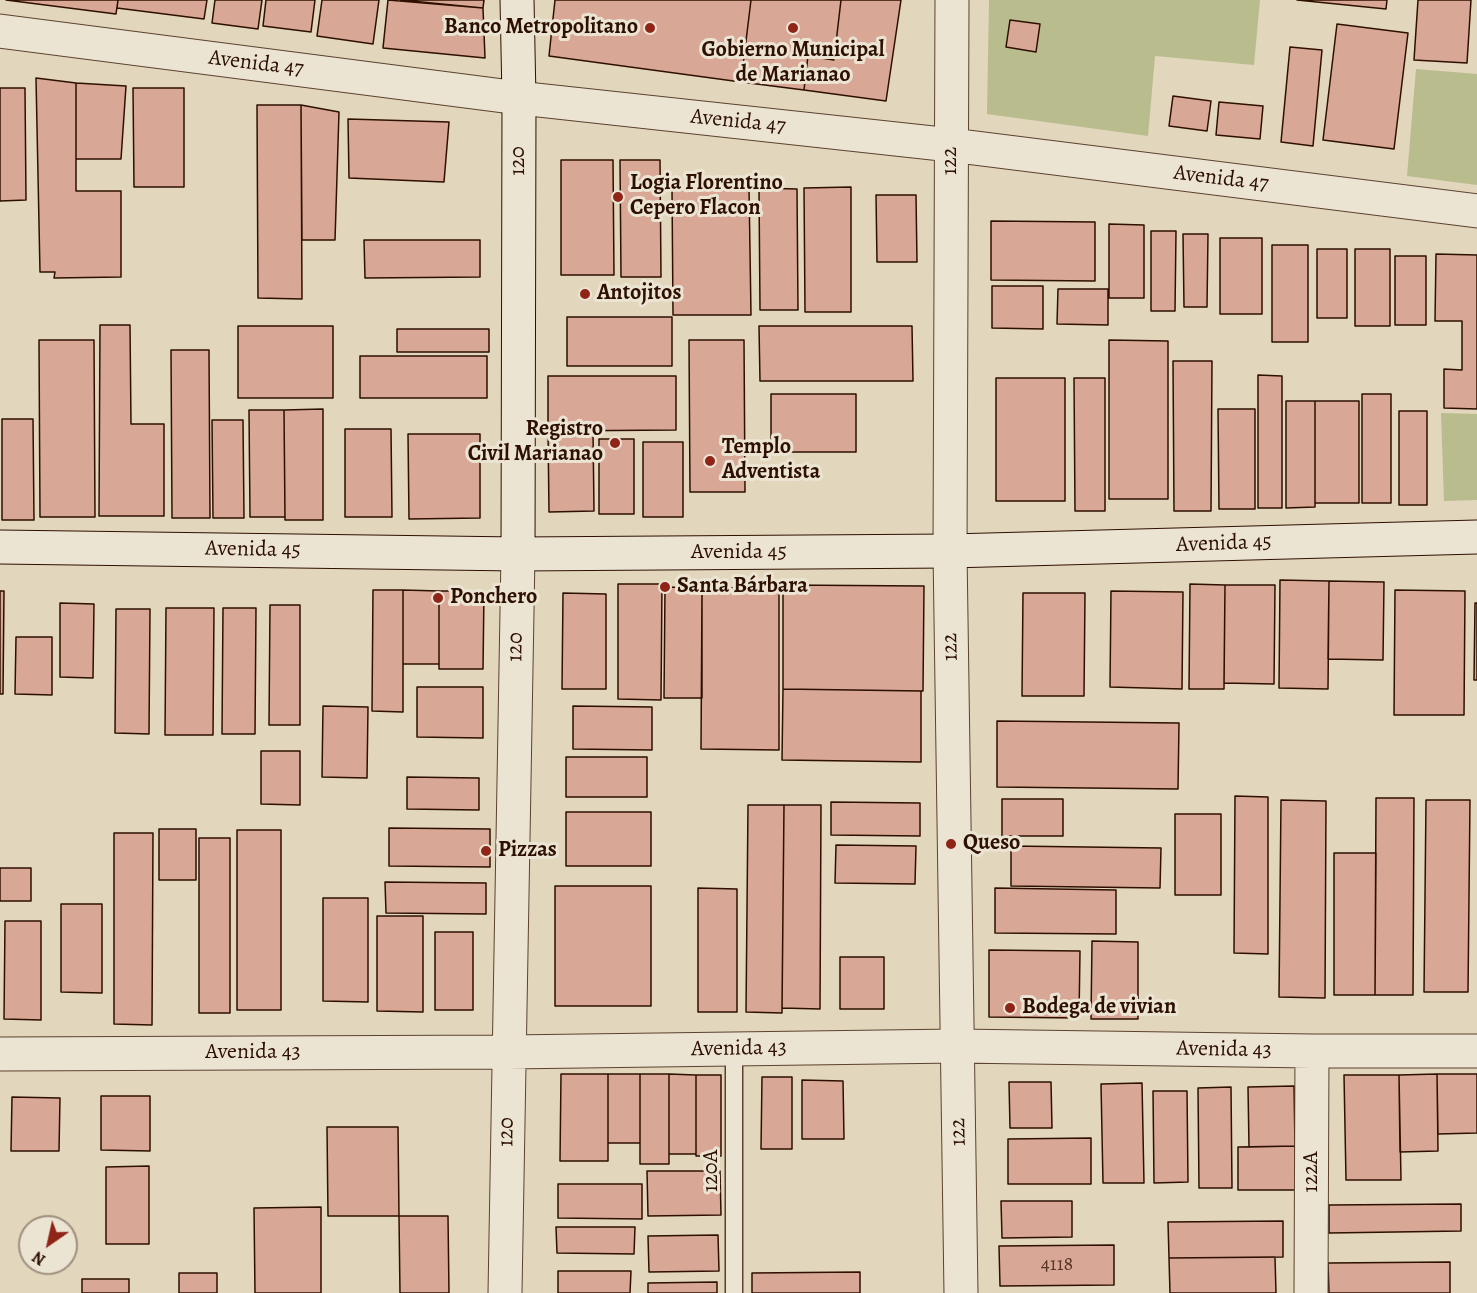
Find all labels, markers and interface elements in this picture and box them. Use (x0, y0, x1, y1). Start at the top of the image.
place label: Banco Metropolitano (444, 15, 638, 41)
marker: Banco Metropolitano (643, 21, 657, 35)
marker: Gobierno Municipal de Marianao (786, 21, 800, 35)
place label: Gobierno Municipal de Marianao (702, 38, 884, 90)
street label: Avenida 47 (207, 45, 305, 83)
street label: Avenida 47 (689, 104, 787, 140)
street label: 120 (506, 146, 532, 176)
street label: 122 (938, 147, 964, 175)
street label: Avenida 47 (1172, 160, 1270, 198)
place label: Logia Florentino Cepero Flacon (630, 171, 783, 222)
marker: Logia Florentino Cepero Flacon (611, 190, 625, 204)
place label: Antojitos (597, 281, 681, 307)
marker: Antojitos (578, 287, 592, 301)
place label: Registro Civil Marianao (468, 417, 603, 469)
place label: Templo Adventista (722, 435, 820, 487)
marker: Registro Civil Marianao (608, 436, 622, 450)
marker: Templo Adventista (703, 454, 717, 468)
street label: Avenida 45 (1176, 529, 1272, 559)
street label: Avenida 45 (205, 536, 301, 564)
street label: Avenida 45 (691, 540, 787, 566)
place label: Santa Bárbara (677, 574, 808, 600)
marker: Santa Bárbara (658, 580, 672, 594)
place label: Ponchero (450, 585, 537, 611)
marker: Ponchero (431, 591, 445, 605)
street label: 120 (503, 632, 529, 662)
street label: 122 (938, 633, 964, 661)
place label: Queso (963, 831, 1020, 857)
marker: Queso (944, 837, 958, 851)
place label: Pizzas (498, 838, 557, 864)
marker: Pizzas (479, 844, 493, 858)
place label: Bodega de vivian (1022, 995, 1176, 1021)
marker: Bodega de vivian (1003, 1001, 1017, 1015)
street label: Avenida 43 (691, 1035, 787, 1063)
street label: Avenida 43 (1176, 1036, 1272, 1064)
street label: Avenida 43 (205, 1040, 301, 1066)
street label: 120 (494, 1117, 520, 1147)
street label: 122 (946, 1118, 972, 1146)
street label: 120A (699, 1150, 725, 1192)
street label: 122A (1299, 1151, 1325, 1193)
north arrow (18, 1215, 78, 1275)
text: N (28, 1246, 50, 1271)
house number: 4118 (1041, 1253, 1073, 1277)

